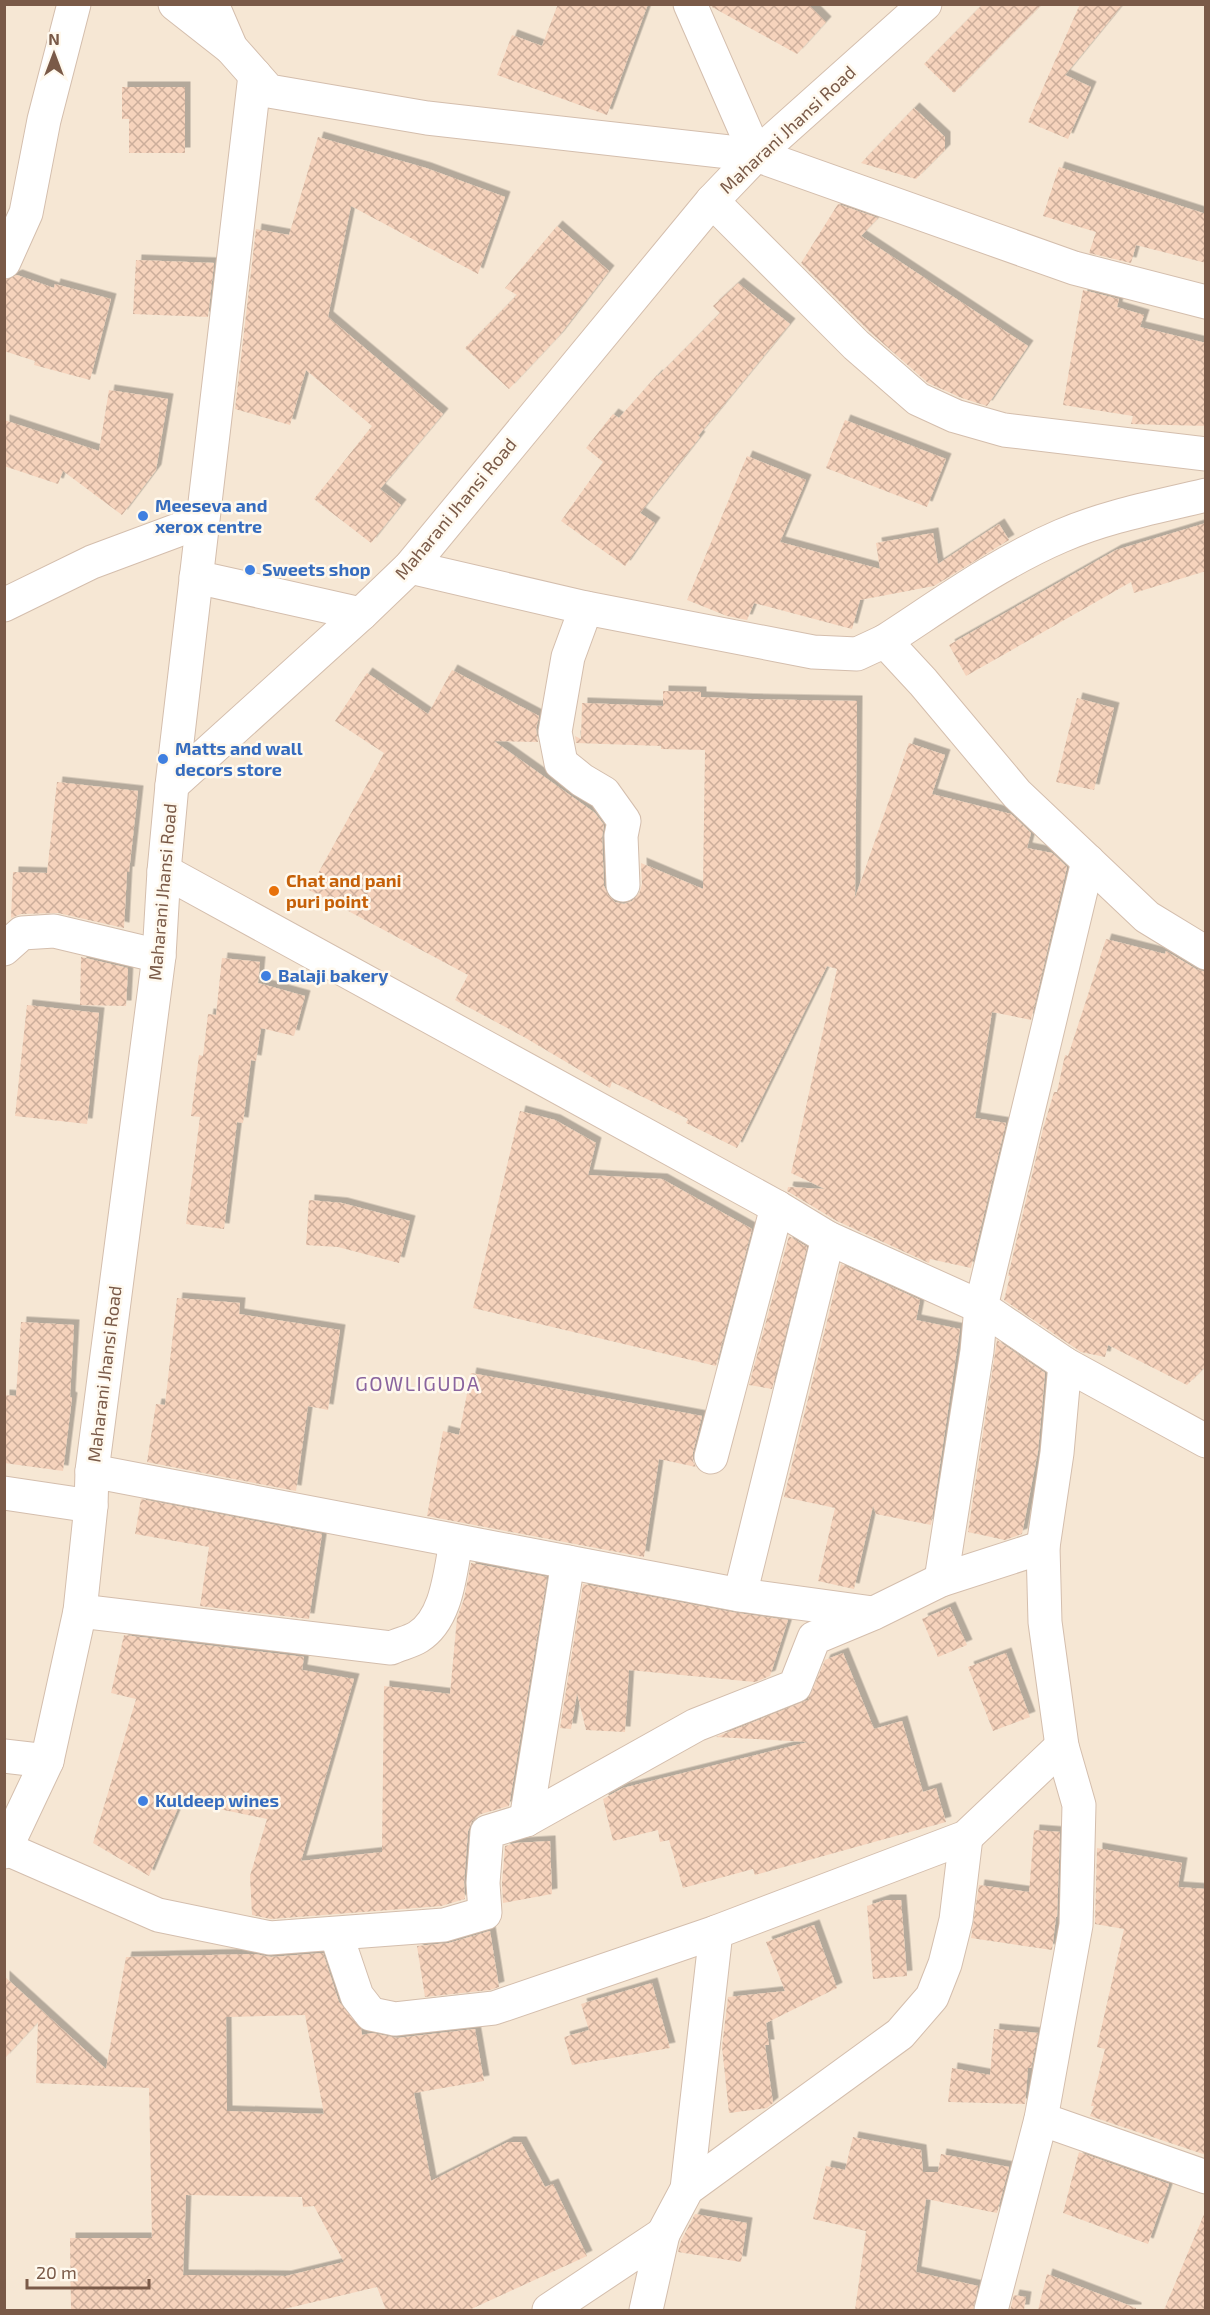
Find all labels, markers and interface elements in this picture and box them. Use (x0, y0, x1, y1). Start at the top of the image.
north arrow (24, 24, 84, 84)
text: N (48, 29, 60, 48)
street label: Maharani Jhansi Road (715, 61, 860, 198)
street label: Maharani Jhansi Road (390, 433, 521, 583)
place label: Meeseva and xerox centre (155, 494, 267, 537)
marker: Meeseva and xerox centre (136, 509, 150, 523)
place label: Sweets shop (262, 558, 371, 580)
marker: Sweets shop (243, 563, 257, 577)
place label: Matts and wall decors store (175, 737, 303, 780)
marker: Matts and wall decors store (156, 752, 170, 766)
street label: Maharani Jhansi Road (143, 802, 181, 981)
place label: Chat and pani puri point (286, 869, 402, 912)
marker: Chat and pani puri point (267, 884, 281, 898)
place label: Balaji bakery (278, 964, 389, 986)
marker: Balaji bakery (259, 969, 273, 983)
street label: Maharani Jhansi Road (82, 1284, 126, 1463)
district label: GOWLIGUDA (355, 1371, 481, 1395)
place label: Kuldeep wines (155, 1789, 279, 1811)
marker: Kuldeep wines (136, 1794, 150, 1808)
scale bar (27, 2252, 148, 2290)
text: 20 m (36, 2261, 77, 2283)

